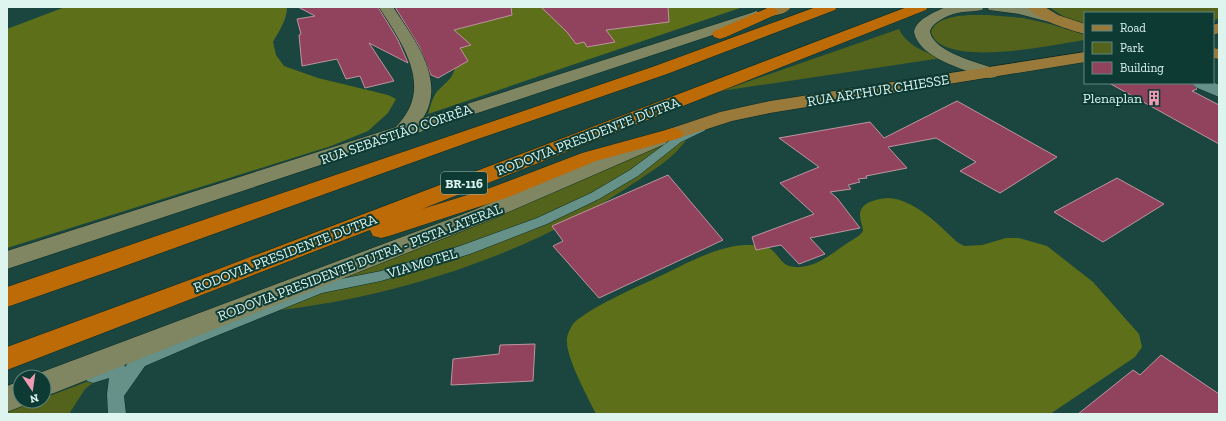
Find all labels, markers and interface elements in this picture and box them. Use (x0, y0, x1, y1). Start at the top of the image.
legend (1084, 12, 1214, 84)
text: Road (1120, 21, 1146, 35)
text: Park (1120, 41, 1145, 55)
text: Building (1120, 61, 1164, 75)
street label: RUA ARTHUR CHIESSE (806, 71, 950, 110)
building icon: Plenaplan (1145, 89, 1163, 107)
place label: Plenaplan (1083, 90, 1142, 107)
street label: RODOVIA PRESIDENTE DUTRA (494, 93, 683, 179)
street label: RUA SEBASTIÃO CORRÊA (318, 100, 475, 168)
road number: BR-116 (441, 172, 487, 194)
street label: RODOVIA PRESIDENTE DUTRA - PISTA LATERAL (215, 200, 505, 325)
street label: RODOVIA PRESIDENTE DUTRA (191, 210, 380, 296)
street label: VIA MOTEL (384, 245, 460, 282)
north arrow (12, 369, 52, 409)
text: N (28, 391, 40, 406)

